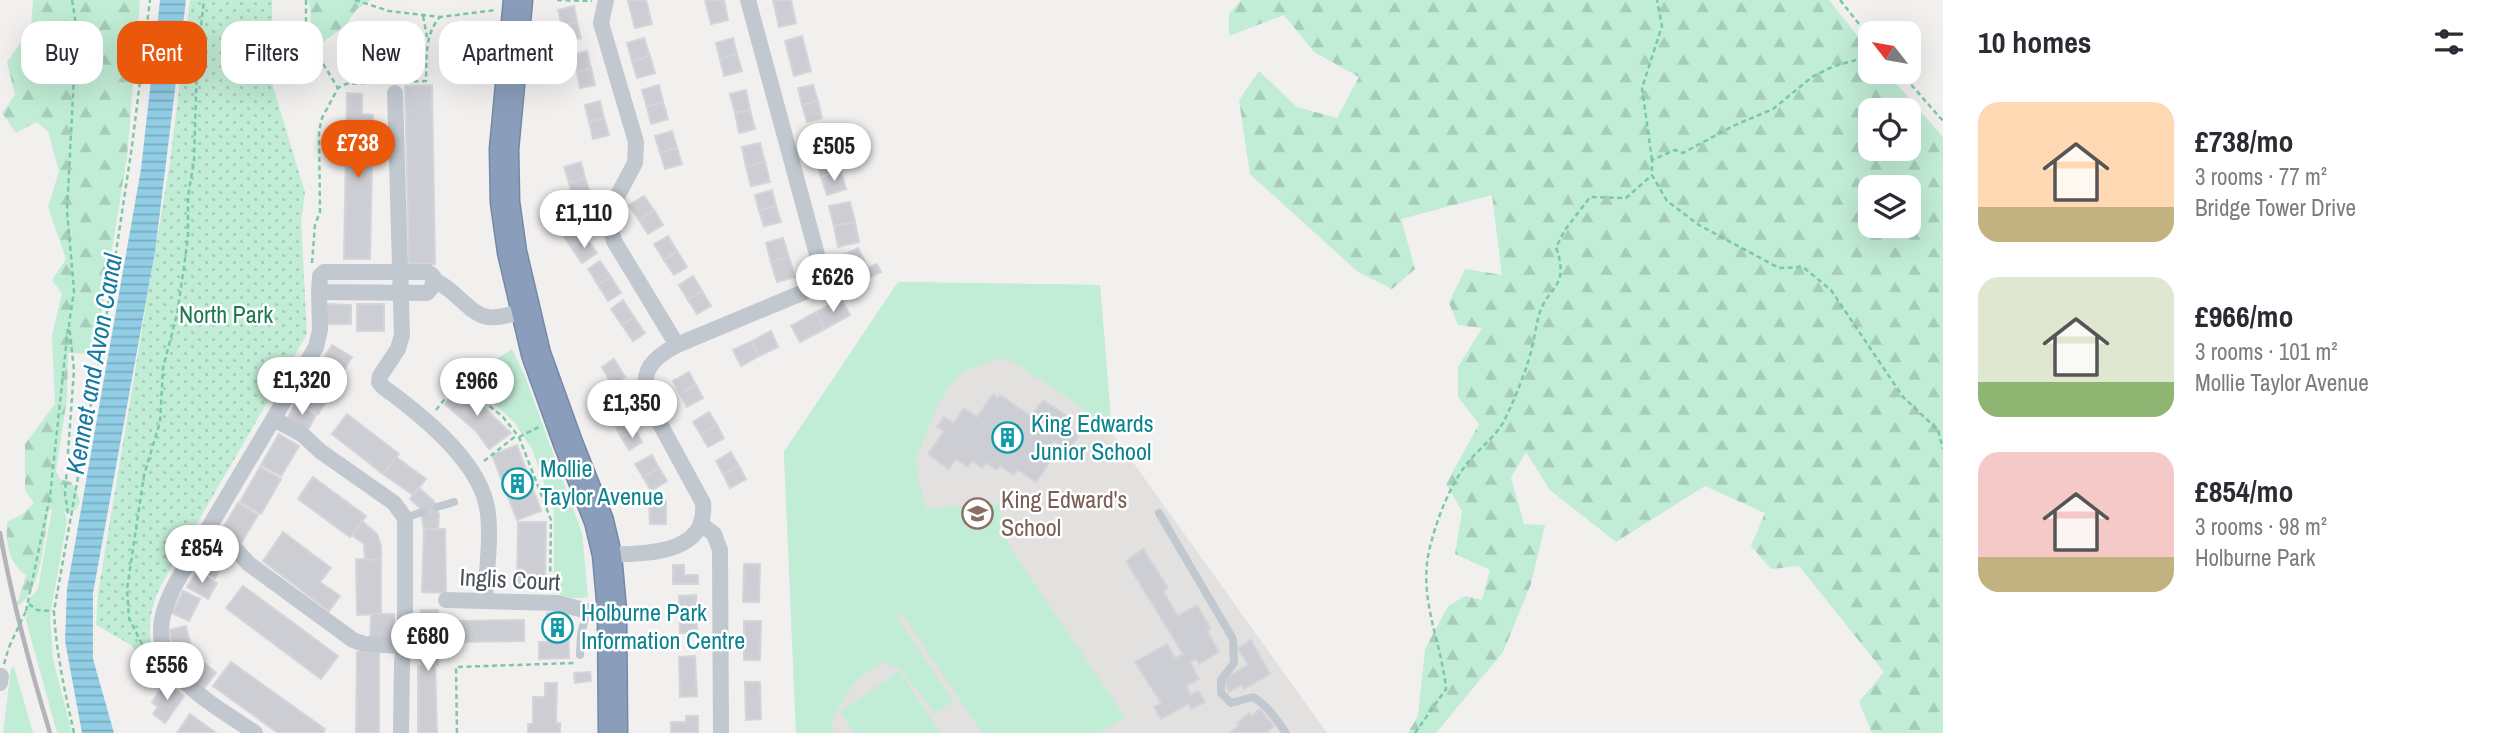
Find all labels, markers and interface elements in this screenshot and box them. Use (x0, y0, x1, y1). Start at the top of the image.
chip: Buy (21, 21, 103, 84)
chip: Rent (117, 21, 207, 84)
chip: Filters (221, 21, 323, 84)
chip: New (337, 21, 425, 84)
chip: Apartment (439, 21, 577, 84)
north arrow (1858, 21, 1922, 84)
map controls (1858, 21, 1921, 238)
text: 10 homes (1978, 22, 2092, 62)
icon: filters (2430, 23, 2468, 61)
button: locate (1858, 98, 1921, 161)
pin: £738 (317, 120, 399, 180)
text: £738/mo (2195, 121, 2293, 161)
pin: £505 (793, 124, 875, 183)
text: £738 (337, 127, 379, 158)
text: £505 (813, 130, 855, 161)
icon: home (2034, 130, 2118, 214)
text: 3 rooms · 77 m² (2195, 161, 2327, 192)
button: layers (1858, 175, 1921, 238)
pin: £1,110 (527, 190, 641, 250)
text: Bridge Tower Drive (2195, 192, 2356, 223)
text: £1,110 (556, 197, 612, 228)
water label: Kennet and Avon Canal (57, 250, 130, 477)
pin: £626 (792, 254, 874, 314)
text: £626 (812, 261, 854, 292)
text: £966/mo (2195, 296, 2293, 336)
park label: North Park (179, 298, 273, 330)
icon: home (2034, 305, 2118, 389)
text: 3 rooms · 101 m² (2195, 336, 2338, 367)
pin: £1,320 (245, 358, 359, 417)
pin: £966 (436, 358, 518, 418)
text: £1,320 (273, 364, 331, 395)
text: £966 (456, 365, 498, 396)
text: Mollie Taylor Avenue (2195, 367, 2369, 398)
pin: £1,350 (575, 380, 689, 440)
text: £1,350 (603, 387, 661, 418)
place label: King Edwards Junior School (1031, 407, 1154, 467)
building icon: King Edwards Junior School (991, 421, 1025, 455)
place label: Mollie Taylor Avenue (540, 452, 664, 512)
building icon: Mollie Taylor Avenue (500, 466, 534, 500)
text: £854/mo (2195, 471, 2293, 511)
icon: home (2034, 480, 2118, 564)
place label: King Edward's School (1001, 483, 1127, 543)
school or university icon: King Edward's School (961, 497, 995, 531)
text: 3 rooms · 98 m² (2195, 511, 2327, 542)
pin: £854 (161, 526, 243, 585)
text: £854 (181, 532, 223, 563)
text: Holburne Park (2195, 542, 2316, 573)
street label: Inglis Court (459, 560, 562, 598)
place label: Holburne Park Information Centre (581, 596, 745, 656)
building icon: Holburne Park Information Centre (541, 610, 575, 644)
pin: £680 (387, 614, 469, 673)
text: £680 (407, 620, 449, 651)
pin: £556 (126, 642, 208, 702)
text: £556 (146, 649, 188, 680)

